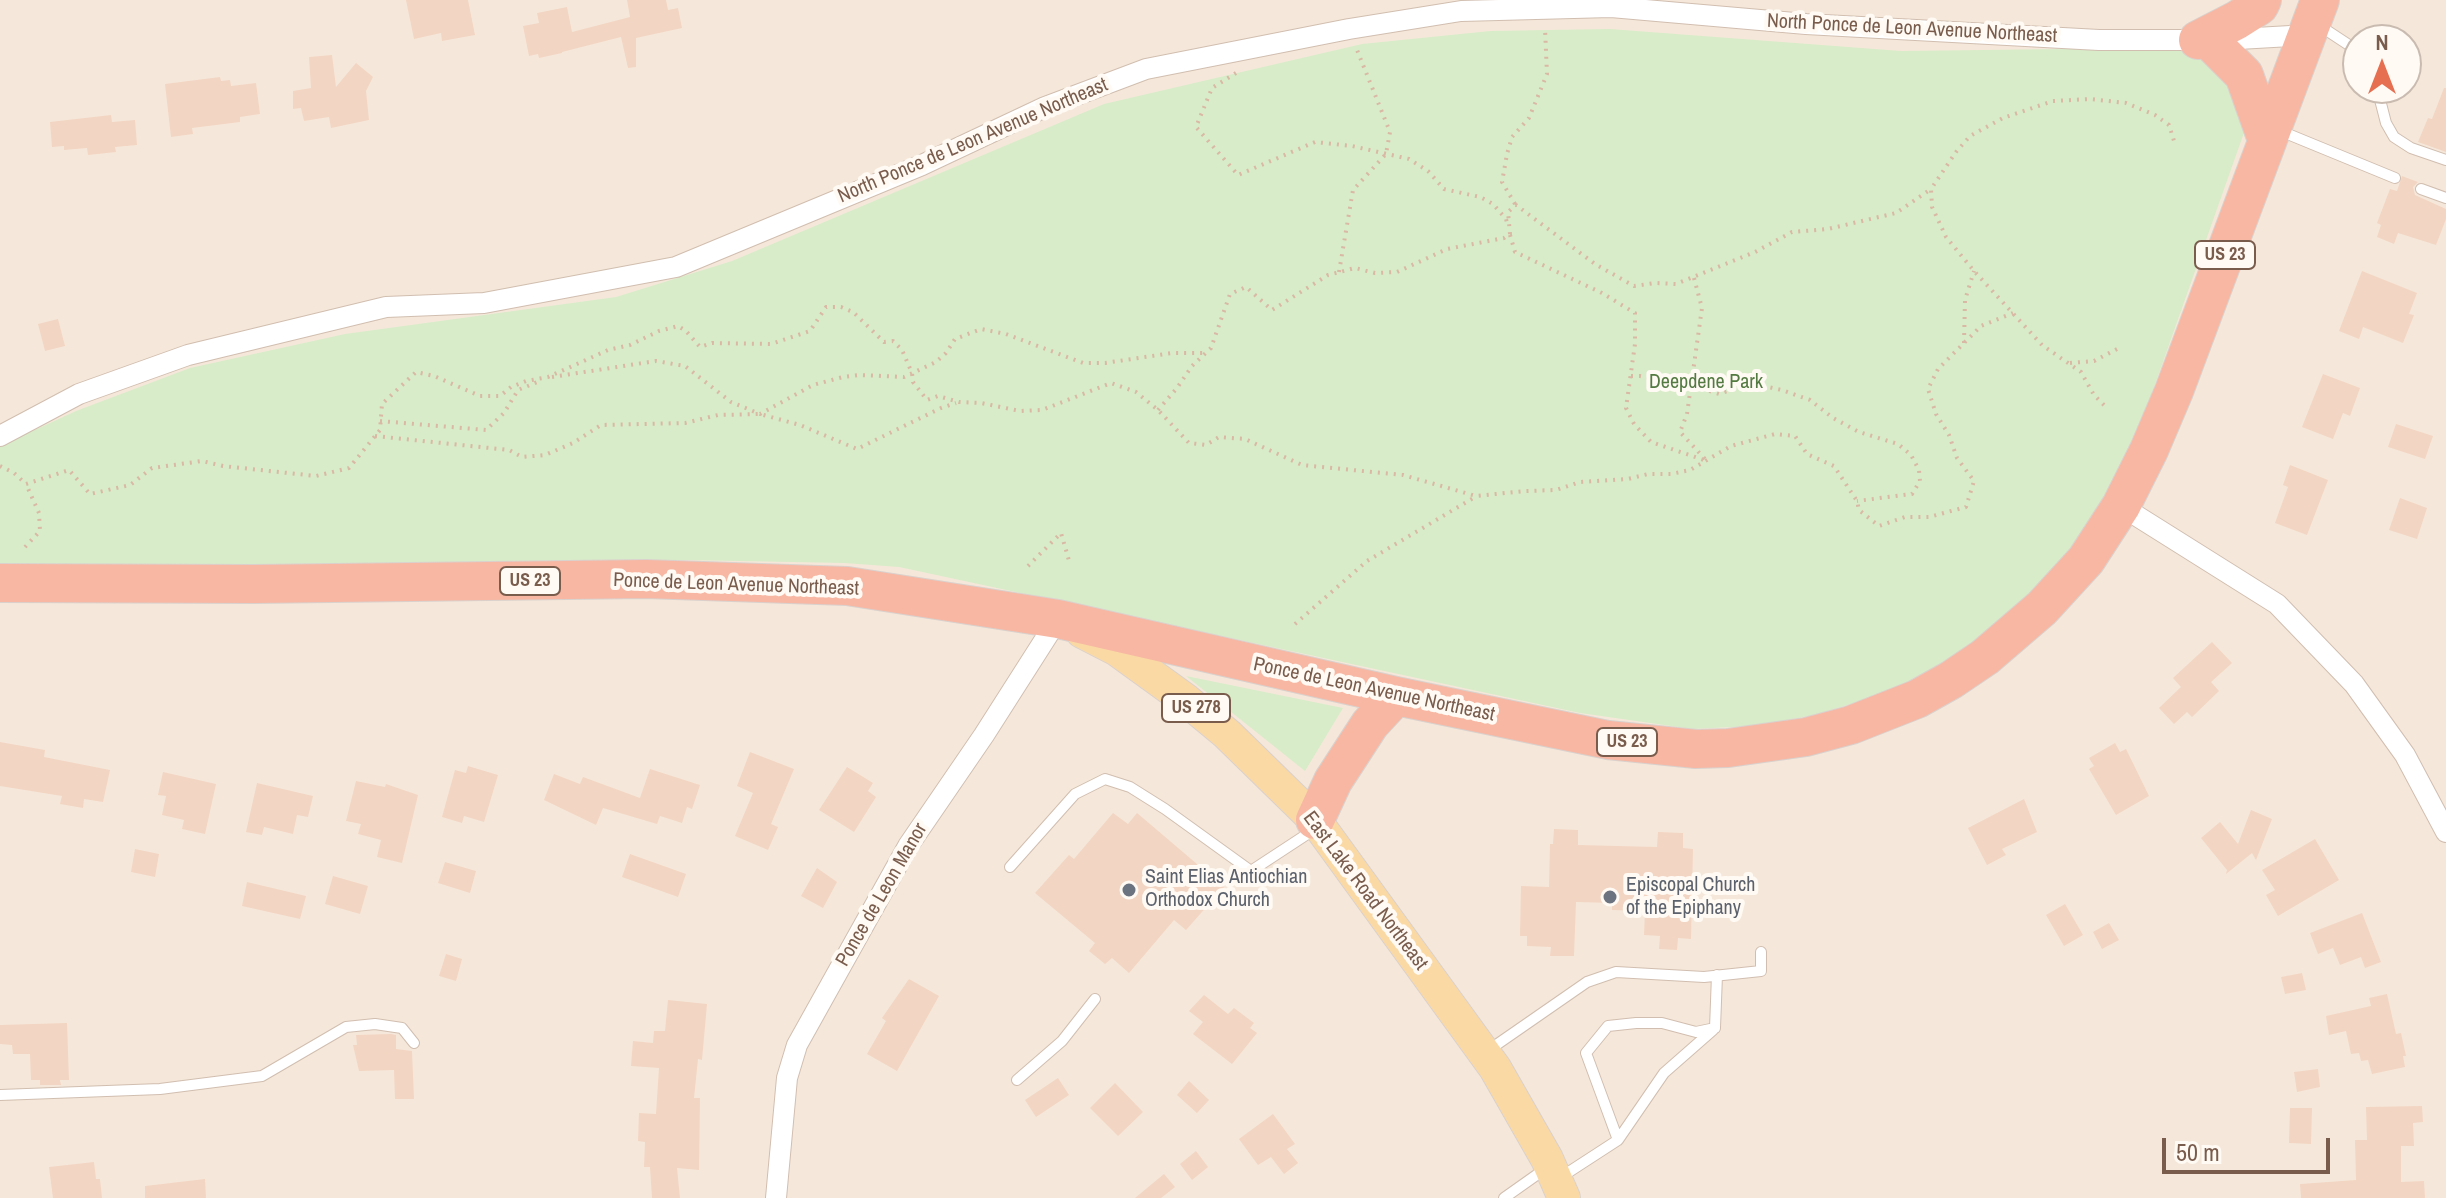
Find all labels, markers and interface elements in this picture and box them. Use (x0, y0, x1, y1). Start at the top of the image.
street label: North Ponce de Leon Avenue Northeast (1766, 9, 2058, 49)
north arrow (2342, 24, 2422, 104)
text: N (2375, 27, 2389, 57)
street label: North Ponce de Leon Avenue Northeast (835, 73, 1111, 209)
road number: US 23 (2195, 241, 2255, 269)
park label: Deepdene Park (1649, 371, 1763, 395)
road number: US 23 (500, 567, 560, 595)
street label: Ponce de Leon Avenue Northeast (613, 569, 859, 601)
street label: Ponce de Leon Avenue Northeast (1251, 653, 1497, 727)
road number: US 278 (1162, 694, 1230, 722)
road number: US 23 (1597, 728, 1657, 756)
street label: East Lake Road Northeast (1298, 807, 1432, 975)
street label: Ponce de Leon Manor (831, 819, 933, 971)
place label: Saint Elias Antiochian Orthodox Church (1145, 866, 1307, 913)
place label: Episcopal Church of the Epiphany (1626, 874, 1755, 921)
marker: Saint Elias Antiochian Orthodox Church (1120, 881, 1138, 899)
marker: Episcopal Church of the Epiphany (1601, 888, 1619, 906)
scale bar (2166, 1122, 2334, 1172)
text: 50 m (2176, 1136, 2220, 1168)

